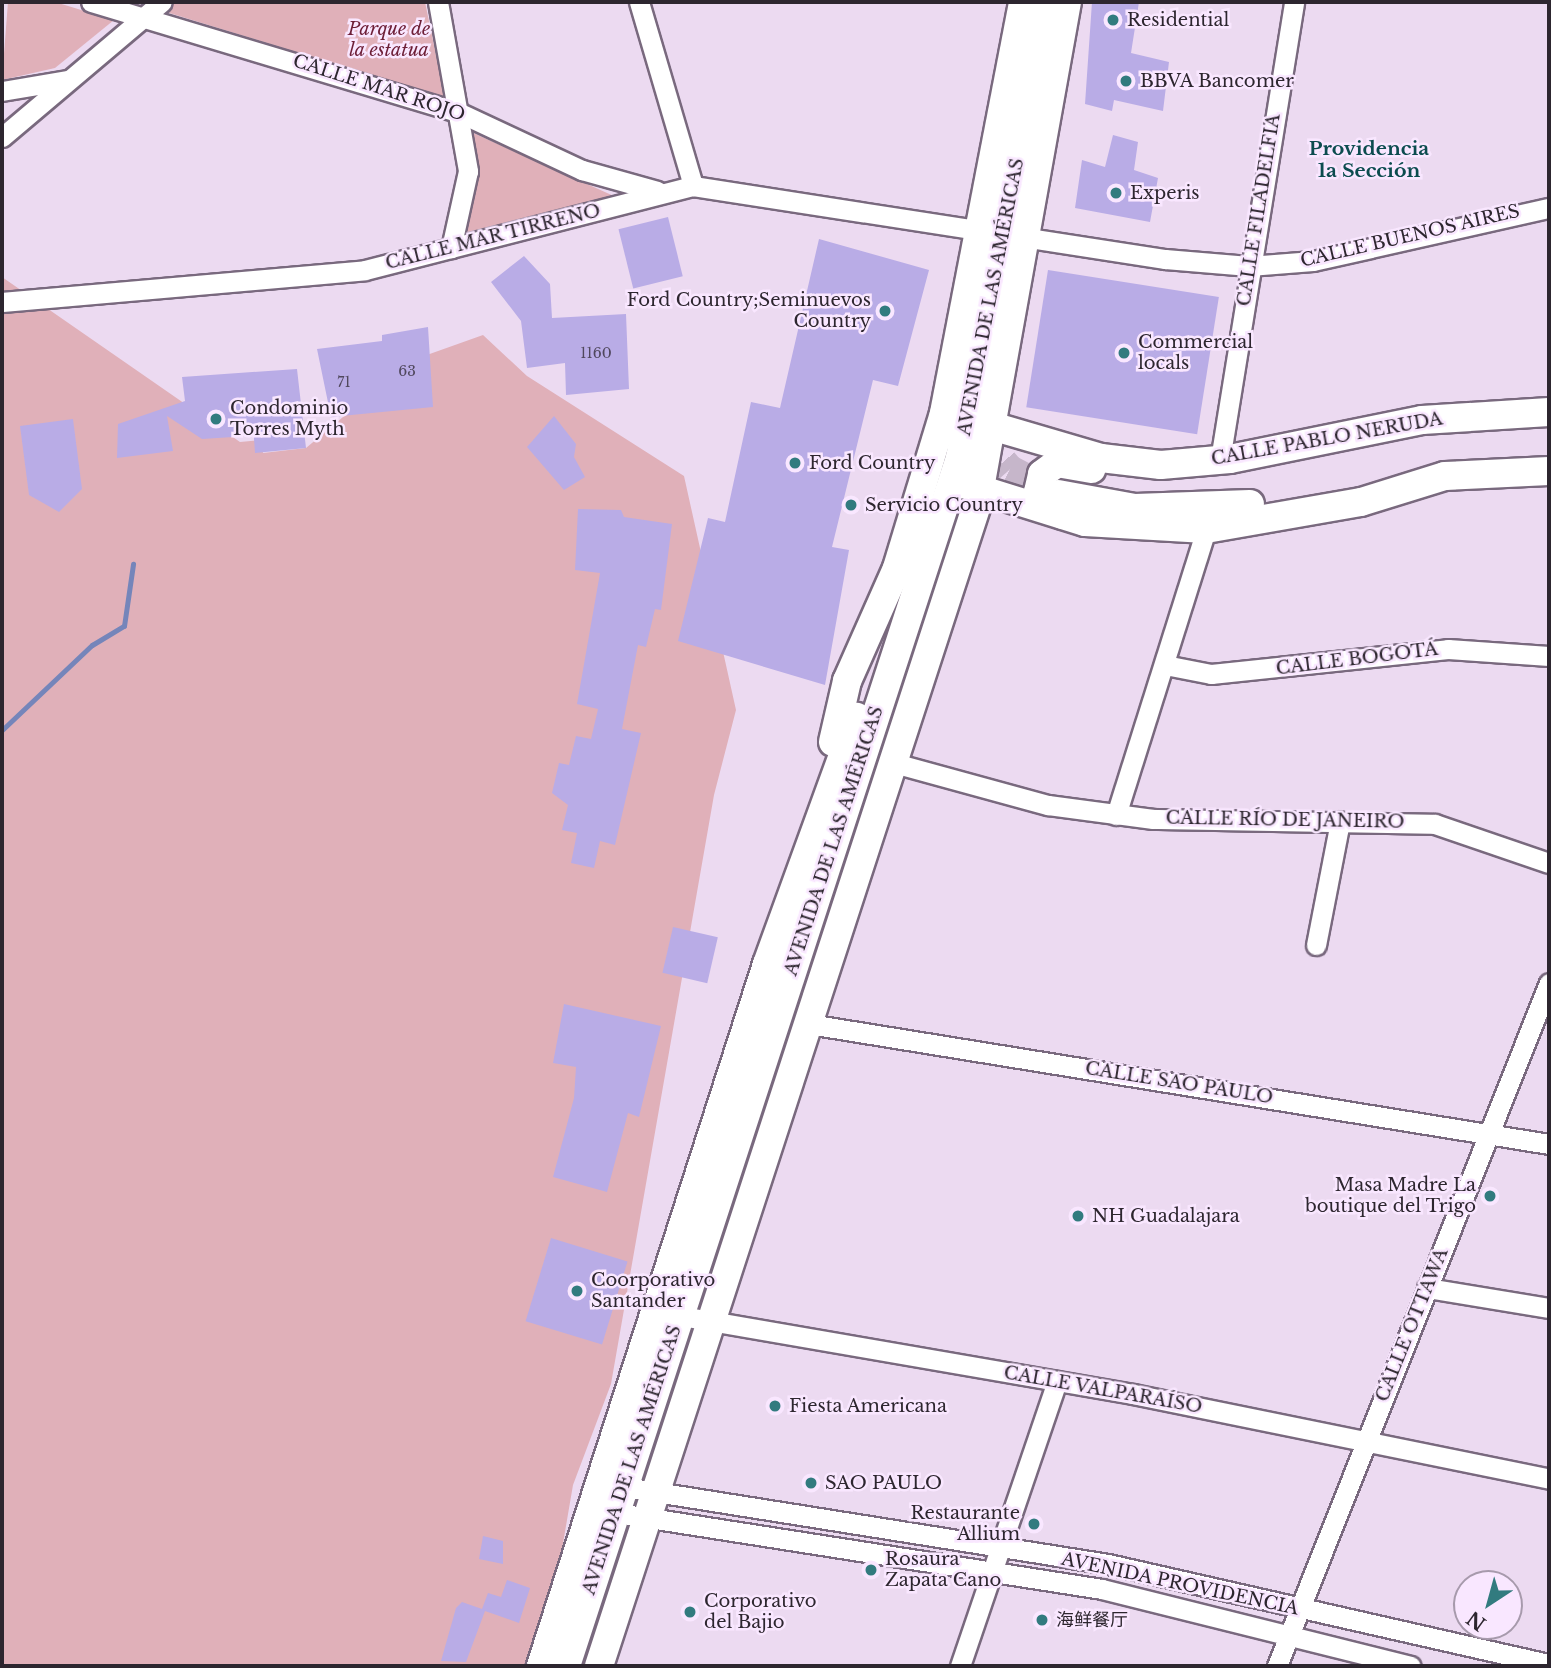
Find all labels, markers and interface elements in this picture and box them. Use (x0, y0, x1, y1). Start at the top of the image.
place label: Residential (1127, 9, 1229, 31)
marker: Residential (1105, 12, 1121, 28)
park label: Parque de la estatua (348, 19, 430, 61)
street label: CALLE MAR ROJO (290, 50, 468, 126)
place label: BBVA Bancomer (1140, 70, 1295, 92)
marker: BBVA Bancomer (1118, 73, 1134, 89)
street label: CALLE FILADELFIA (1233, 112, 1285, 308)
district label: Providencia 1a Sección (1309, 138, 1429, 182)
street label: AVENIDA DE LAS AMÉRICAS (953, 156, 1029, 438)
place label: Experis (1130, 182, 1199, 204)
marker: Experis (1108, 185, 1124, 201)
street label: CALLE MAR TIRRENO (383, 200, 603, 274)
street label: CALLE BUENOS AIRES (1298, 200, 1522, 272)
place label: Ford Country;Seminuevos Country (627, 290, 871, 332)
marker: Ford Country;Seminuevos Country (877, 303, 893, 319)
place label: Commercial locals (1138, 332, 1253, 374)
house number: 1160 (580, 345, 612, 361)
marker: Commercial locals (1116, 345, 1132, 361)
house number: 63 (398, 363, 416, 379)
house number: 71 (337, 374, 351, 390)
place label: Condominio Torres Myth (230, 398, 348, 440)
street label: CALLE PABLO NERUDA (1210, 408, 1444, 470)
marker: Condominio Torres Myth (208, 411, 224, 427)
place label: Ford Country (809, 452, 935, 474)
marker: Ford Country (787, 455, 803, 471)
place label: Servicio Country (865, 494, 1023, 516)
marker: Servicio Country (843, 497, 859, 513)
street label: CALLE BOGOTÁ (1275, 638, 1439, 680)
street label: AVENIDA DE LAS AMÉRICAS (780, 703, 888, 979)
street label: CALLE RÍO DE JANEIRO (1165, 807, 1405, 833)
street label: CALLE SAO PAULO (1084, 1057, 1274, 1109)
place label: Masa Madre La boutique del Trigo (1304, 1175, 1476, 1218)
marker: Masa Madre La boutique del Trigo (1482, 1188, 1498, 1204)
place label: NH Guadalajara (1092, 1205, 1240, 1227)
marker: NH Guadalajara (1070, 1208, 1086, 1224)
street label: CALLE OTTAWA (1371, 1245, 1453, 1405)
place label: Coorporativo Santander (591, 1270, 715, 1312)
marker: Coorporativo Santander (569, 1283, 585, 1299)
street label: AVENIDA DE LAS AMÉRICAS (578, 1322, 686, 1598)
street label: CALLE VALPARAÍSO (1002, 1362, 1204, 1418)
place label: Fiesta Americana (789, 1395, 948, 1417)
marker: Fiesta Americana (767, 1398, 783, 1414)
place label: SAO PAULO (825, 1472, 942, 1494)
marker: SAO PAULO (803, 1475, 819, 1491)
place label: Restaurante Allium (911, 1503, 1020, 1546)
marker: Restaurante Allium (1026, 1516, 1042, 1532)
street label: AVENIDA PROVIDENCIA (1059, 1548, 1301, 1620)
place label: Rosaura Zapata Cano (885, 1549, 1002, 1592)
marker: Rosaura Zapata Cano (863, 1562, 879, 1578)
north arrow (1453, 1570, 1523, 1640)
place label: Corporativo del Bajio (704, 1591, 817, 1634)
marker: Corporativo del Bajio (682, 1604, 698, 1620)
text: N (1463, 1606, 1491, 1635)
place label: 海鲜餐厅 (1056, 1609, 1128, 1631)
marker: 海鲜餐厅 (1034, 1612, 1050, 1628)

